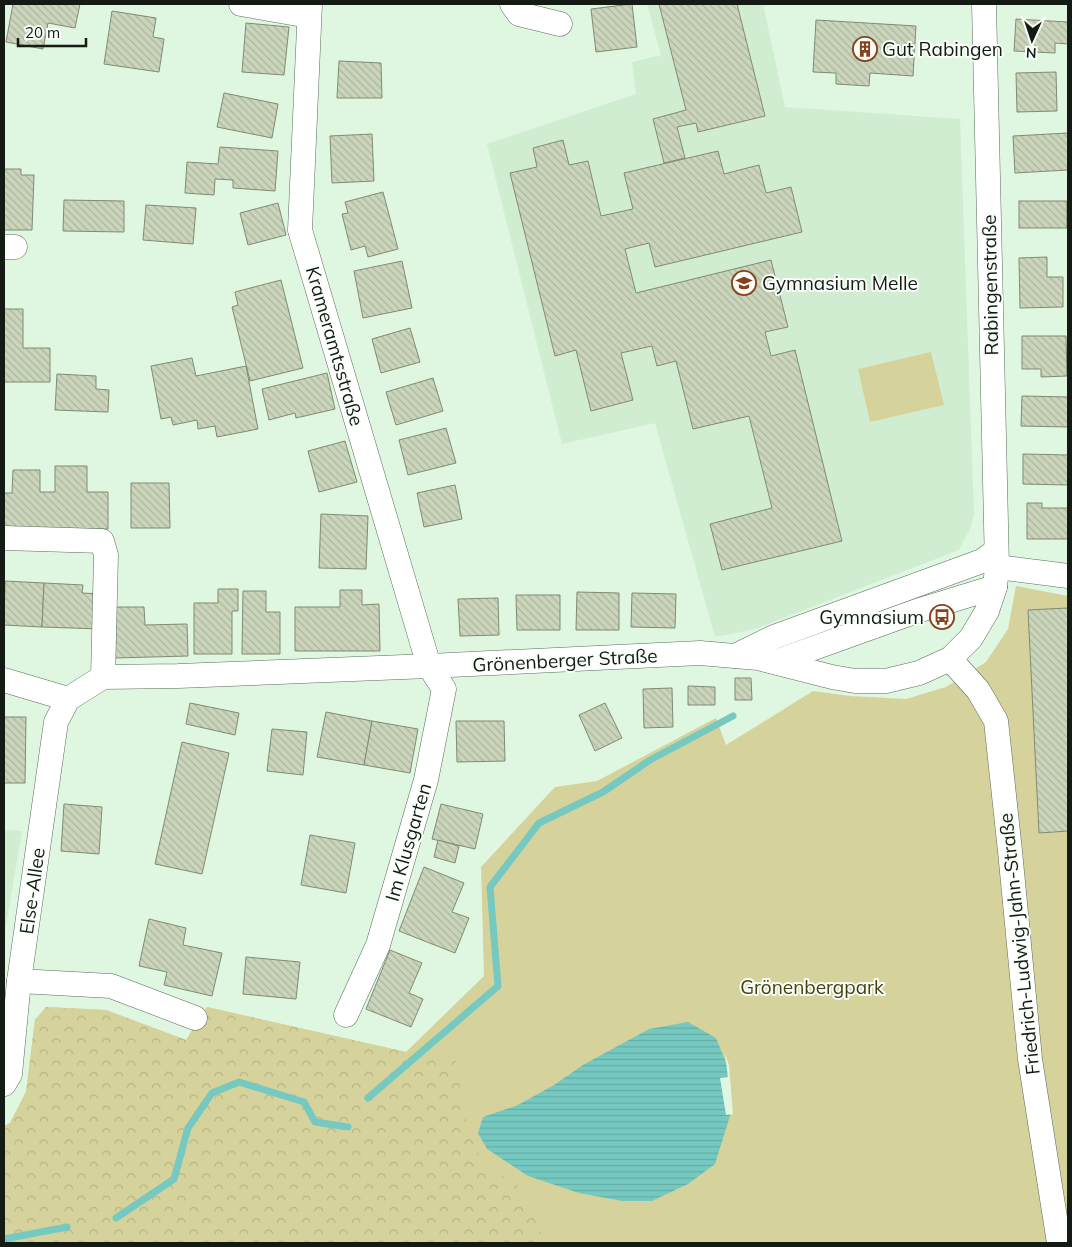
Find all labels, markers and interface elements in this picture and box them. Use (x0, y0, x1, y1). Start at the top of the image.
scale bar (18, 15, 85, 47)
north arrow (1007, 15, 1057, 65)
text: 20 m (25, 23, 60, 42)
building icon: Gut Rabingen (852, 36, 878, 62)
place label: Gut Rabingen (882, 37, 1003, 61)
text: N (1026, 44, 1037, 62)
street label: Rabingenstraße (977, 214, 1003, 356)
street label: Krameramtsstraße (301, 263, 369, 429)
school or university icon: Gymnasium Melle (731, 270, 757, 296)
place label: Gymnasium Melle (762, 271, 918, 295)
bus stop icon: Gymnasium (929, 604, 955, 630)
place label: Gymnasium (819, 605, 924, 629)
street label: Grönenberger Straße (472, 643, 658, 677)
street label: Im Klusgarten (380, 780, 436, 904)
street label: Friedrich-Ludwig-Jahn-Straße (993, 812, 1045, 1076)
street label: Else-Allee (14, 846, 50, 936)
park label: Grönenbergpark (740, 975, 884, 999)

